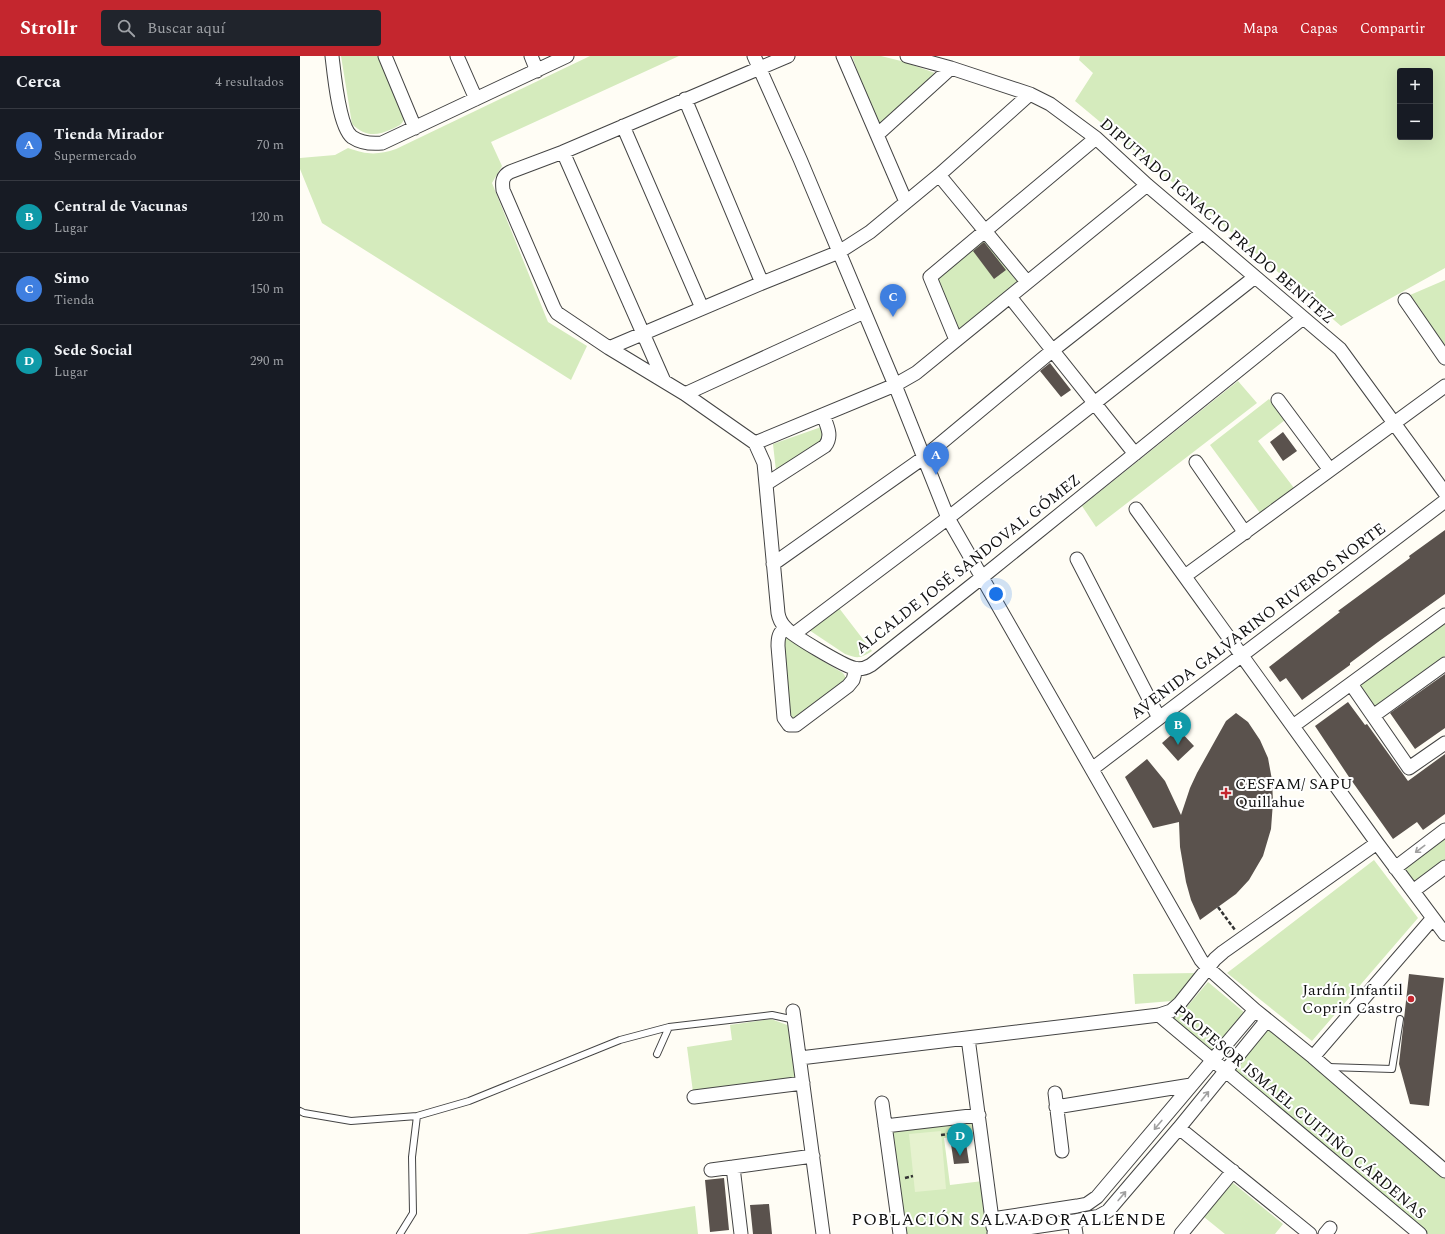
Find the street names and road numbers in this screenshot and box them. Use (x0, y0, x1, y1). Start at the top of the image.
street label: DIPUTADO IGNACIO PRADO BENÍTEZ (1094, 112, 1340, 330)
street label: ALCALDE JOSÉ SANDOVAL GÓMEZ (850, 468, 1086, 660)
street label: AVENIDA GALVARINO RIVEROS NORTE (1125, 517, 1391, 725)
street label: PROFESOR ISMAEL CUITIÑO CÁRDENAS (1168, 999, 1432, 1225)

